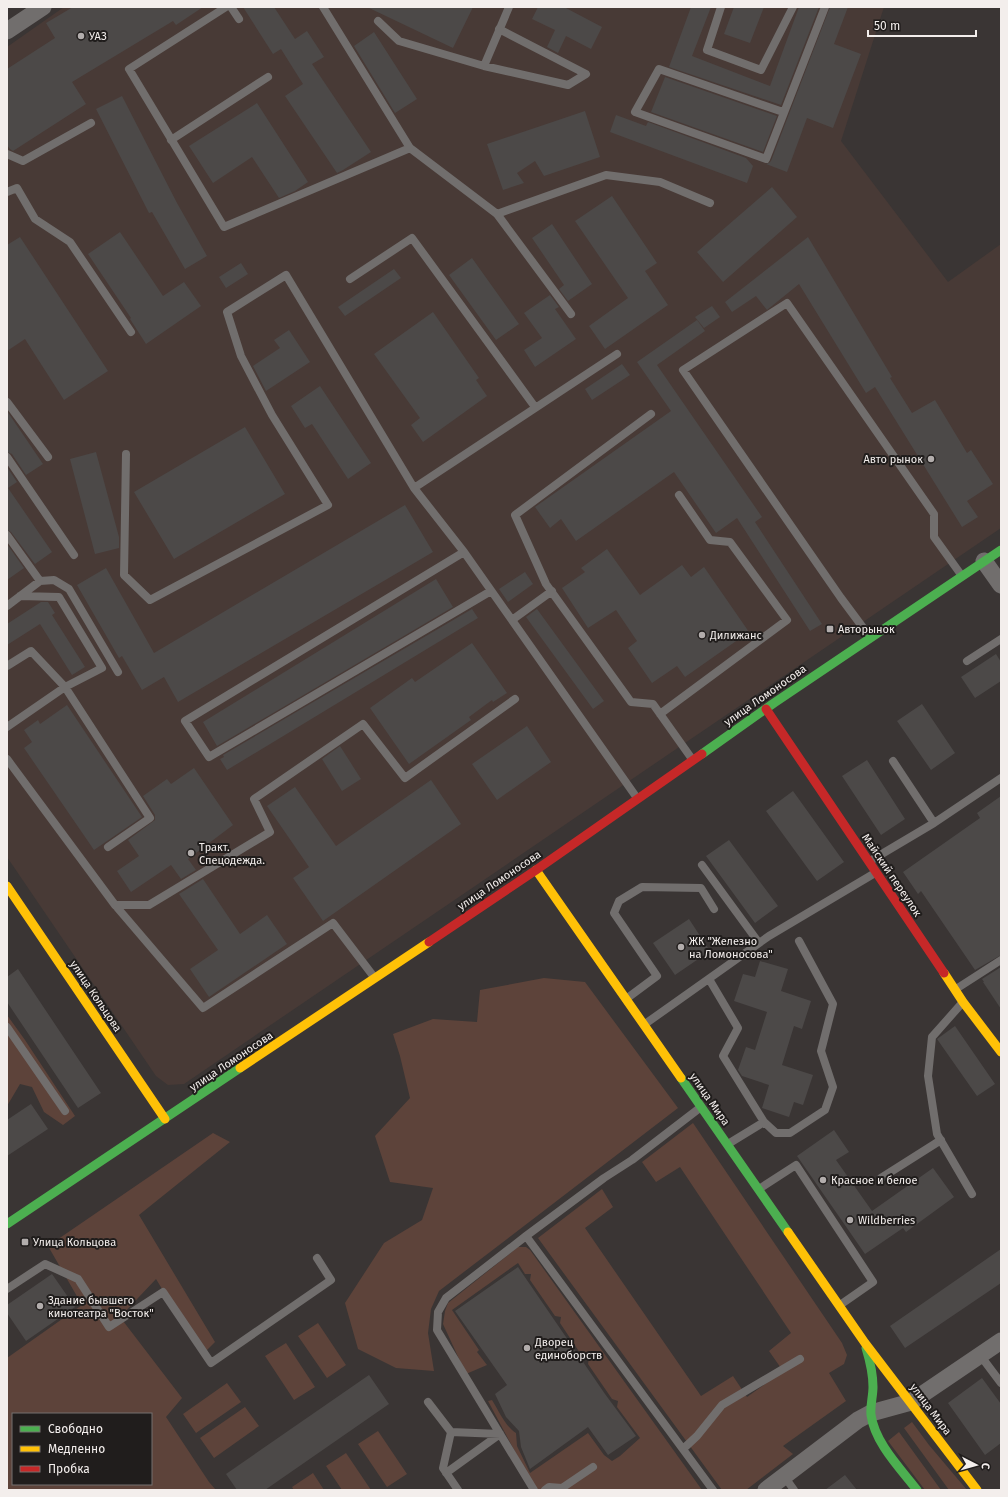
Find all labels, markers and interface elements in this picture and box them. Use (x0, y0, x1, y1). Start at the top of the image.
scale bar (868, 12, 976, 38)
text: 50 m (874, 19, 900, 33)
place label: УАЗ (89, 30, 107, 43)
marker: УАЗ (76, 31, 86, 41)
place label: Авто рынок (863, 453, 923, 466)
marker: Авто рынок (926, 454, 936, 464)
place label: Авторынок (838, 623, 895, 636)
marker: Авторынок (825, 624, 835, 634)
place label: Дилижанс (709, 629, 762, 642)
marker: Дилижанс (697, 630, 707, 640)
street label: улица Ломоносова (722, 662, 809, 729)
street label: Майский переулок (859, 831, 924, 919)
place label: Тракт. Спецодежда. (199, 841, 265, 867)
marker: Тракт. Спецодежда. (186, 848, 196, 858)
street label: улица Ломоносова (455, 848, 543, 913)
place label: ЖК "Железно на Ломоносова" (689, 935, 773, 961)
marker: ЖК "Железно на Ломоносова" (676, 942, 686, 952)
street label: улица Кольцова (67, 958, 124, 1034)
street label: улица Ломоносова (187, 1029, 275, 1094)
street label: улица Мира (687, 1071, 732, 1128)
place label: Красное и белое (831, 1174, 918, 1187)
marker: Красное и белое (818, 1175, 828, 1185)
place label: Wildberries (858, 1214, 915, 1227)
marker: Wildberries (845, 1215, 855, 1225)
place label: Улица Кольцова (33, 1236, 116, 1249)
marker: Улица Кольцова (20, 1237, 30, 1247)
place label: Здание бывшего кинотеатра "Восток" (48, 1294, 154, 1320)
marker: Здание бывшего кинотеатра "Восток" (35, 1301, 45, 1311)
place label: Дворец единоборств (534, 1336, 602, 1362)
marker: Дворец единоборств (522, 1343, 532, 1353)
street label: улица Мира (907, 1381, 954, 1438)
legend (12, 1413, 152, 1485)
text: Свободно (48, 1422, 103, 1436)
text: Медленно (48, 1442, 105, 1456)
north arrow (956, 1445, 996, 1485)
text: Пробка (48, 1462, 90, 1476)
text: С (979, 1462, 992, 1470)

